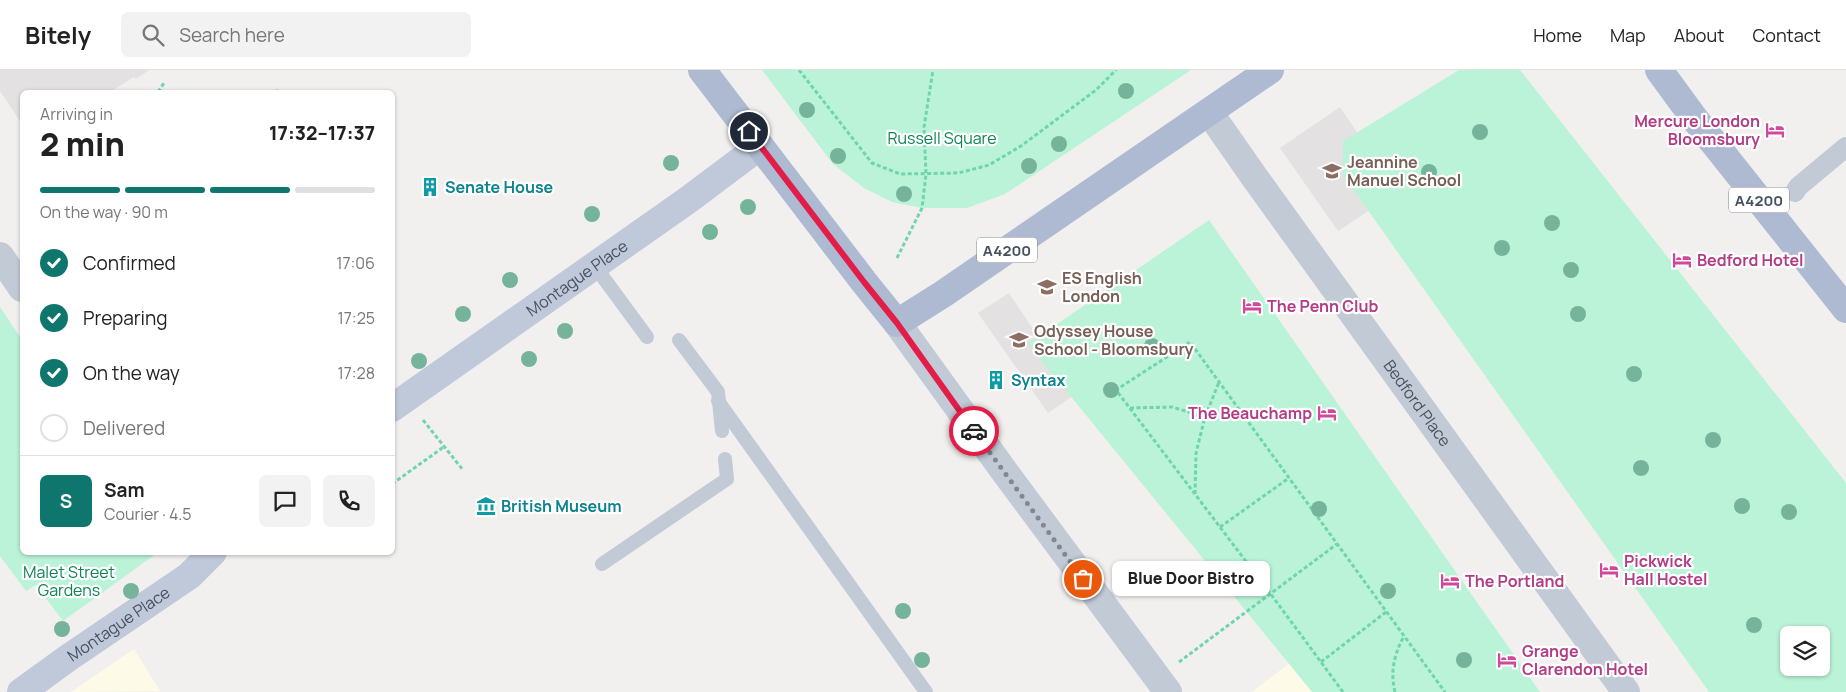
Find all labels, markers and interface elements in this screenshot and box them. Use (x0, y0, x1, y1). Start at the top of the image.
search box (121, 12, 471, 57)
text: Bitely (25, 18, 91, 51)
icon: search (139, 21, 167, 49)
text: Search here (179, 22, 285, 48)
text: Home (1533, 23, 1582, 47)
text: Map (1610, 23, 1646, 47)
text: About (1674, 23, 1724, 47)
text: Contact (1752, 23, 1821, 47)
text: Arriving in (40, 103, 113, 125)
pin (728, 110, 770, 152)
place label: Mercure London Bloomsbury (1634, 110, 1760, 150)
icon: home (735, 117, 763, 145)
hotel icon: Mercure London Bloomsbury (1764, 119, 1786, 141)
text: 17:32–17:37 (269, 120, 375, 146)
text: 2 min (40, 122, 125, 166)
park label: Russell Square (887, 127, 997, 149)
place label: Jeannine Manuel School (1347, 151, 1461, 191)
school or university icon: Jeannine Manuel School (1321, 160, 1343, 182)
building icon: Senate House (419, 176, 441, 198)
place label: Senate House (445, 176, 554, 198)
road number: A4200 (1729, 188, 1789, 212)
text: On the way · 90 m (40, 201, 168, 223)
street label: Montague Place (522, 235, 632, 321)
road number: A4200 (977, 238, 1037, 262)
icon: check (40, 249, 68, 277)
hotel icon: Bedford Hotel (1671, 249, 1693, 271)
place label: Bedford Hotel (1697, 249, 1804, 271)
text: Confirmed (83, 250, 176, 276)
text: 17:06 (336, 252, 375, 274)
place label: ES English London (1062, 267, 1142, 307)
school or university icon: ES English London (1036, 276, 1058, 298)
hotel icon: The Penn Club (1241, 295, 1263, 317)
place label: The Penn Club (1267, 295, 1379, 317)
icon: check (40, 304, 68, 332)
text: Preparing (83, 305, 168, 331)
text: 17:25 (338, 307, 375, 329)
place label: Odyssey House School - Bloomsbury (1034, 320, 1194, 360)
school or university icon: Odyssey House School - Bloomsbury (1008, 329, 1030, 351)
street label: Bedford Place (1379, 355, 1456, 451)
icon: check (40, 359, 68, 387)
text: On the way (83, 360, 180, 386)
text: 17:28 (338, 362, 375, 384)
building icon: Syntax (985, 369, 1007, 391)
place label: Syntax (1011, 369, 1065, 391)
place label: The Beauchamp (1188, 402, 1312, 424)
hotel icon: The Beauchamp (1316, 402, 1338, 424)
courier (949, 406, 999, 456)
text: Delivered (83, 415, 165, 441)
icon: car (960, 417, 988, 445)
button: chat (259, 475, 311, 527)
button: phone (323, 475, 375, 527)
text: Sam (104, 477, 145, 503)
text: S (60, 488, 72, 514)
museum icon: British Museum (475, 495, 497, 517)
place label: British Museum (501, 495, 622, 517)
text: Courier · 4.5 (104, 503, 191, 525)
place label: Pickwick Hall Hostel (1624, 550, 1707, 590)
pin (1062, 558, 1104, 600)
hotel icon: Pickwick Hall Hostel (1598, 559, 1620, 581)
park label: Malet Street Gardens (23, 561, 115, 601)
callout: Blue Door Bistro (1113, 562, 1270, 596)
icon: bag (1069, 565, 1097, 593)
text: Blue Door Bistro (1128, 567, 1254, 589)
hotel icon: The Portland (1439, 570, 1461, 592)
place label: The Portland (1465, 570, 1564, 592)
street label: Montague Place (63, 581, 174, 666)
map controls (1780, 626, 1830, 676)
button: layers (1780, 626, 1830, 676)
place label: Grange Clarendon Hotel (1522, 640, 1648, 680)
hotel icon: Grange Clarendon Hotel (1496, 649, 1518, 671)

